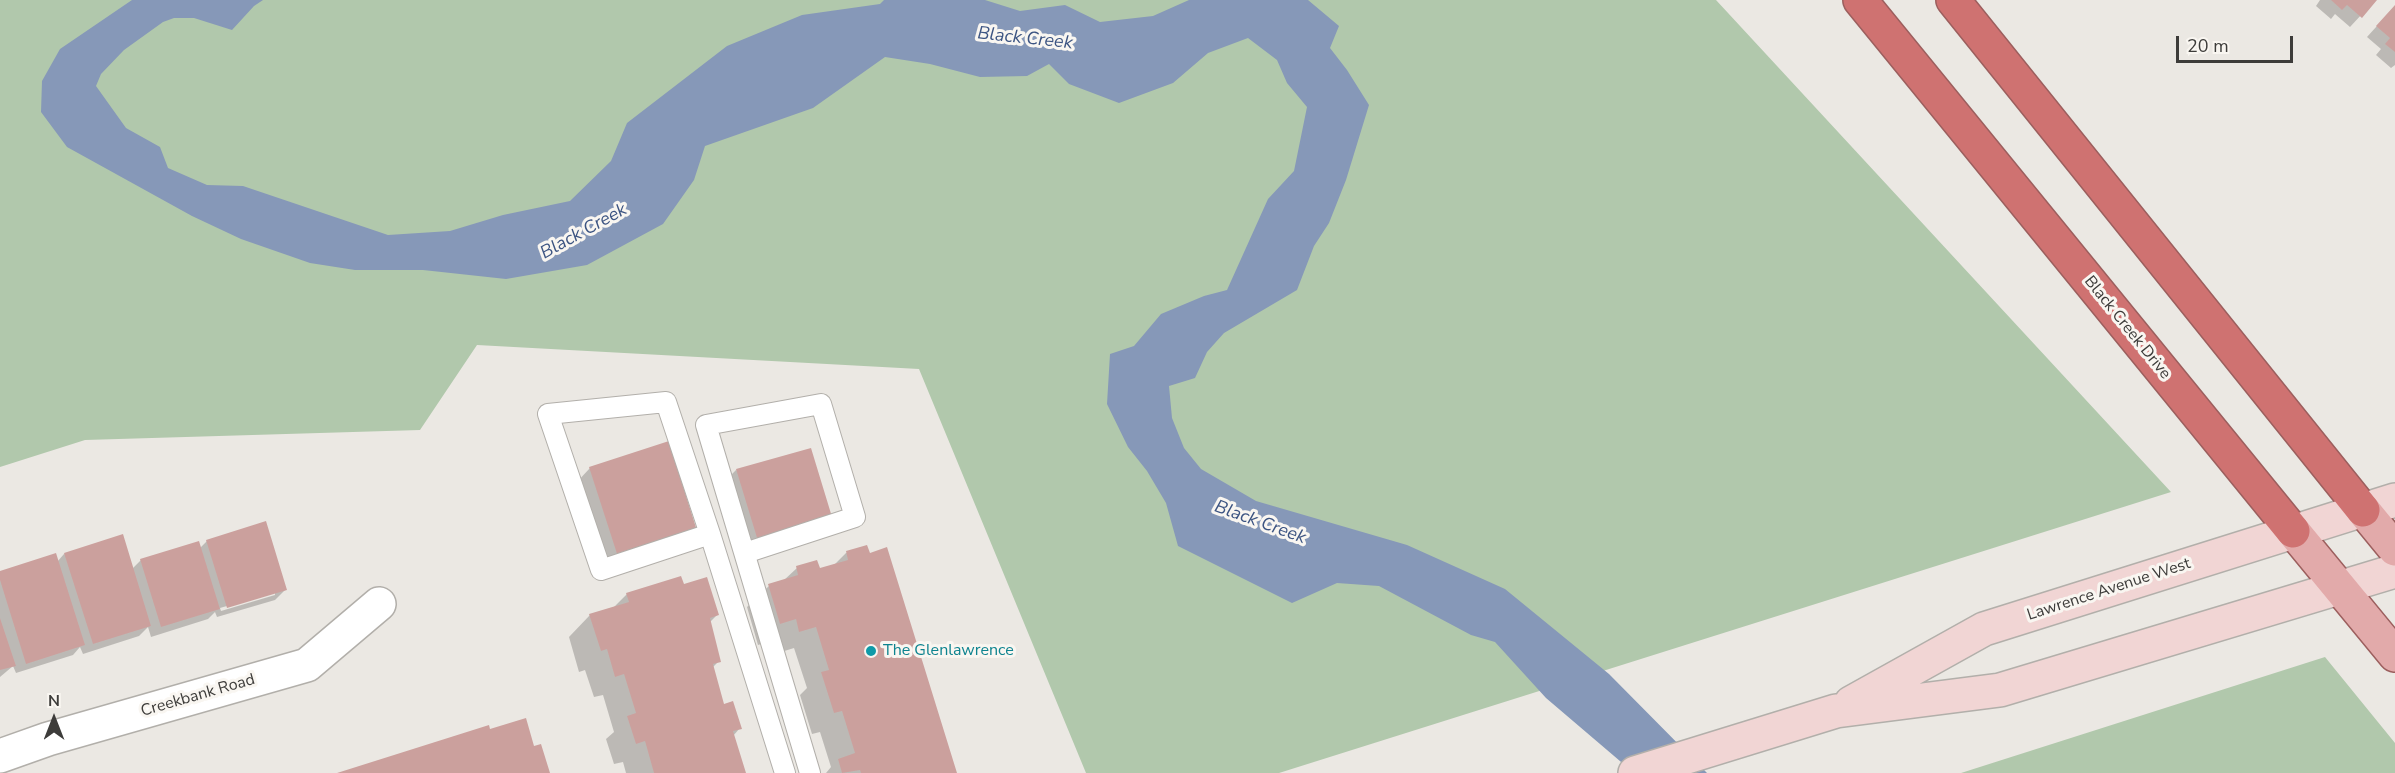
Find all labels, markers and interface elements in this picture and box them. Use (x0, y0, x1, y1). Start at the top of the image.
water label: Black Creek (976, 23, 1074, 55)
scale bar (2179, 24, 2296, 62)
text: 20 m (2187, 34, 2229, 58)
water label: Black Creek (537, 199, 631, 265)
street label: Black Creek Drive (2080, 273, 2174, 383)
water label: Black Creek (1211, 497, 1309, 549)
street label: Lawrence Avenue West (2025, 555, 2193, 625)
place label: The Glenlawrence (883, 641, 1014, 661)
marker: The Glenlawrence (864, 644, 878, 658)
street label: Creekbank Road (139, 671, 257, 721)
north arrow (24, 689, 84, 749)
text: N (48, 690, 60, 712)

